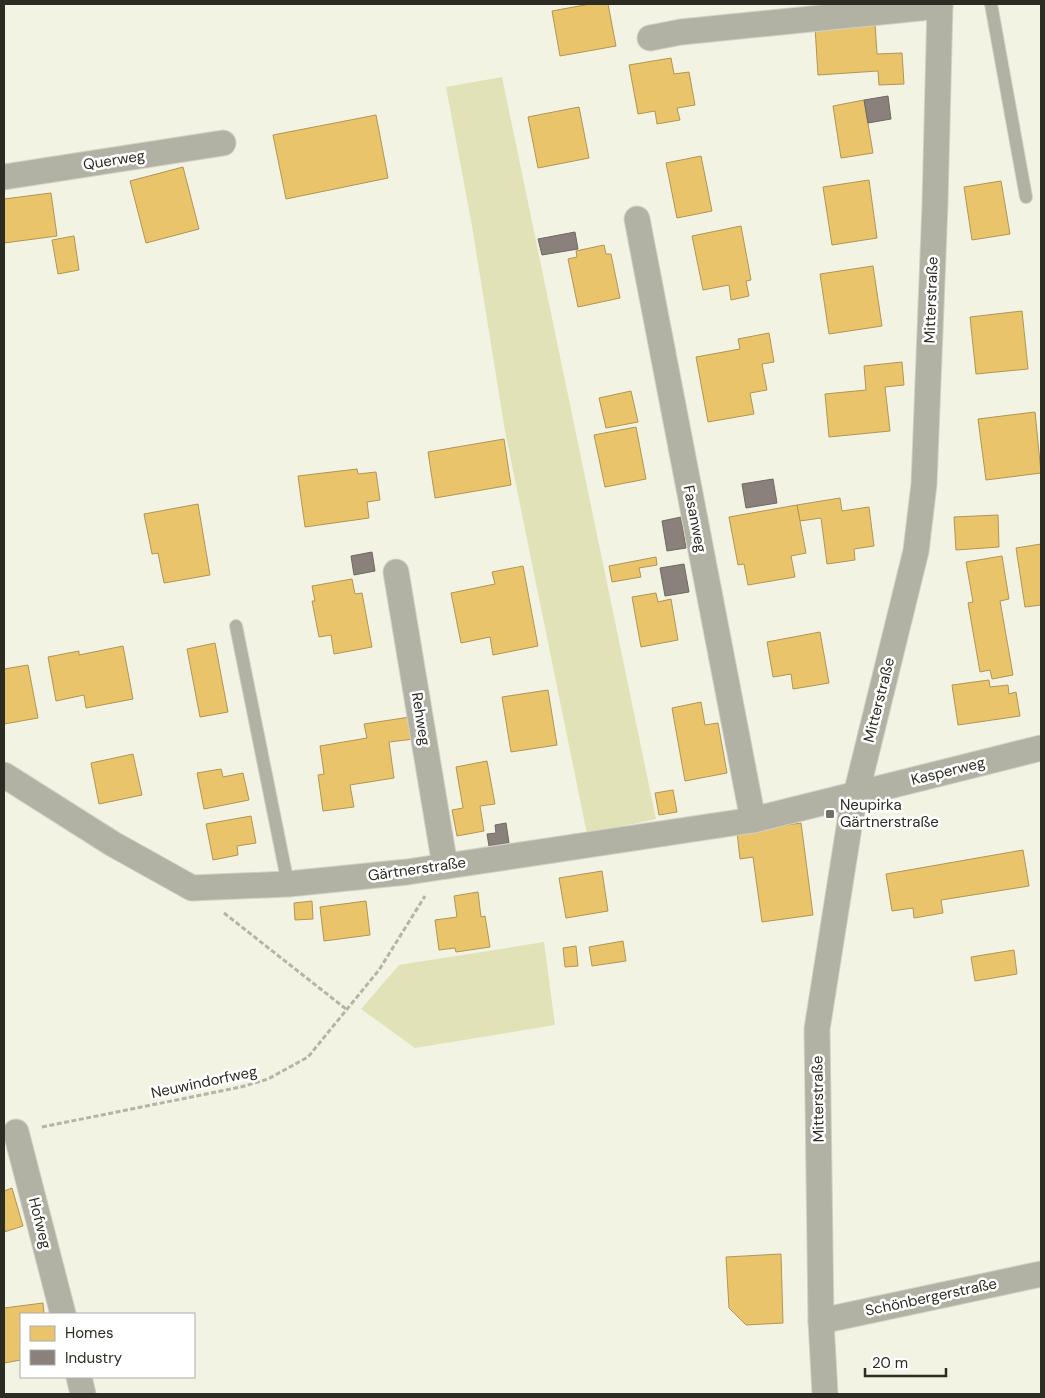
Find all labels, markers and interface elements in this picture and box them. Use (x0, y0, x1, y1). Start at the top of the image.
street label: Querweg (82, 145, 146, 175)
street label: Mitterstraße (919, 256, 943, 344)
street label: Fasanweg (679, 484, 711, 554)
street label: Mitterstraße (859, 655, 899, 745)
street label: Rehweg (407, 691, 435, 747)
street label: Kasperweg (909, 752, 987, 790)
place label: Neupirka Gärtnerstraße (840, 795, 939, 832)
marker: Neupirka Gärtnerstraße (824, 808, 836, 820)
street label: Gärtnerstraße (367, 852, 467, 886)
street label: Mitterstraße (807, 1055, 829, 1143)
street label: Neuwindorfweg (149, 1061, 259, 1103)
street label: Hofweg (24, 1195, 56, 1251)
street label: Schönbergerstraße (863, 1273, 999, 1321)
legend (20, 1313, 195, 1378)
text: Homes (65, 1323, 114, 1343)
scale bar (865, 1346, 946, 1378)
text: Industry (65, 1348, 123, 1368)
text: 20 m (872, 1353, 908, 1373)

